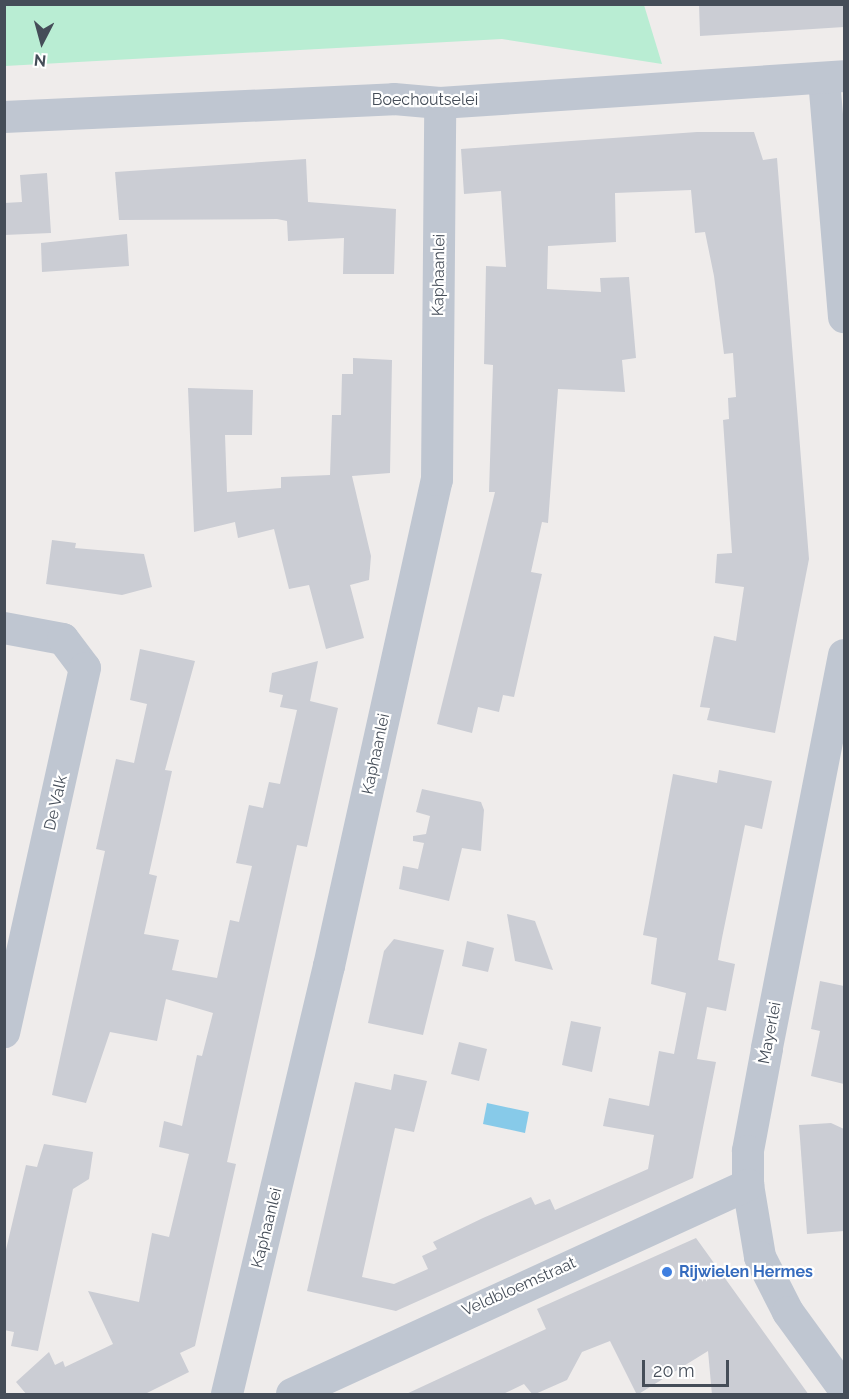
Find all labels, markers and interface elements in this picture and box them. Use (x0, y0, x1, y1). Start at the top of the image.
north arrow (12, 12, 72, 72)
text: N (33, 50, 47, 70)
street label: Boechoutselei (372, 90, 478, 110)
street label: Kaphaanlei (429, 234, 449, 316)
street label: Kaphaanlei (358, 712, 394, 796)
street label: De Valk (40, 773, 72, 833)
street label: Mayerlei (755, 1000, 785, 1066)
street label: Kaphaanlei (248, 1186, 286, 1270)
street label: Veldbloemstraat (459, 1253, 579, 1321)
place label: Rijwielen Hermes (679, 1262, 813, 1282)
marker: Rijwielen Hermes (660, 1265, 674, 1279)
scale bar (645, 1348, 732, 1386)
text: 20 m (653, 1360, 695, 1381)

